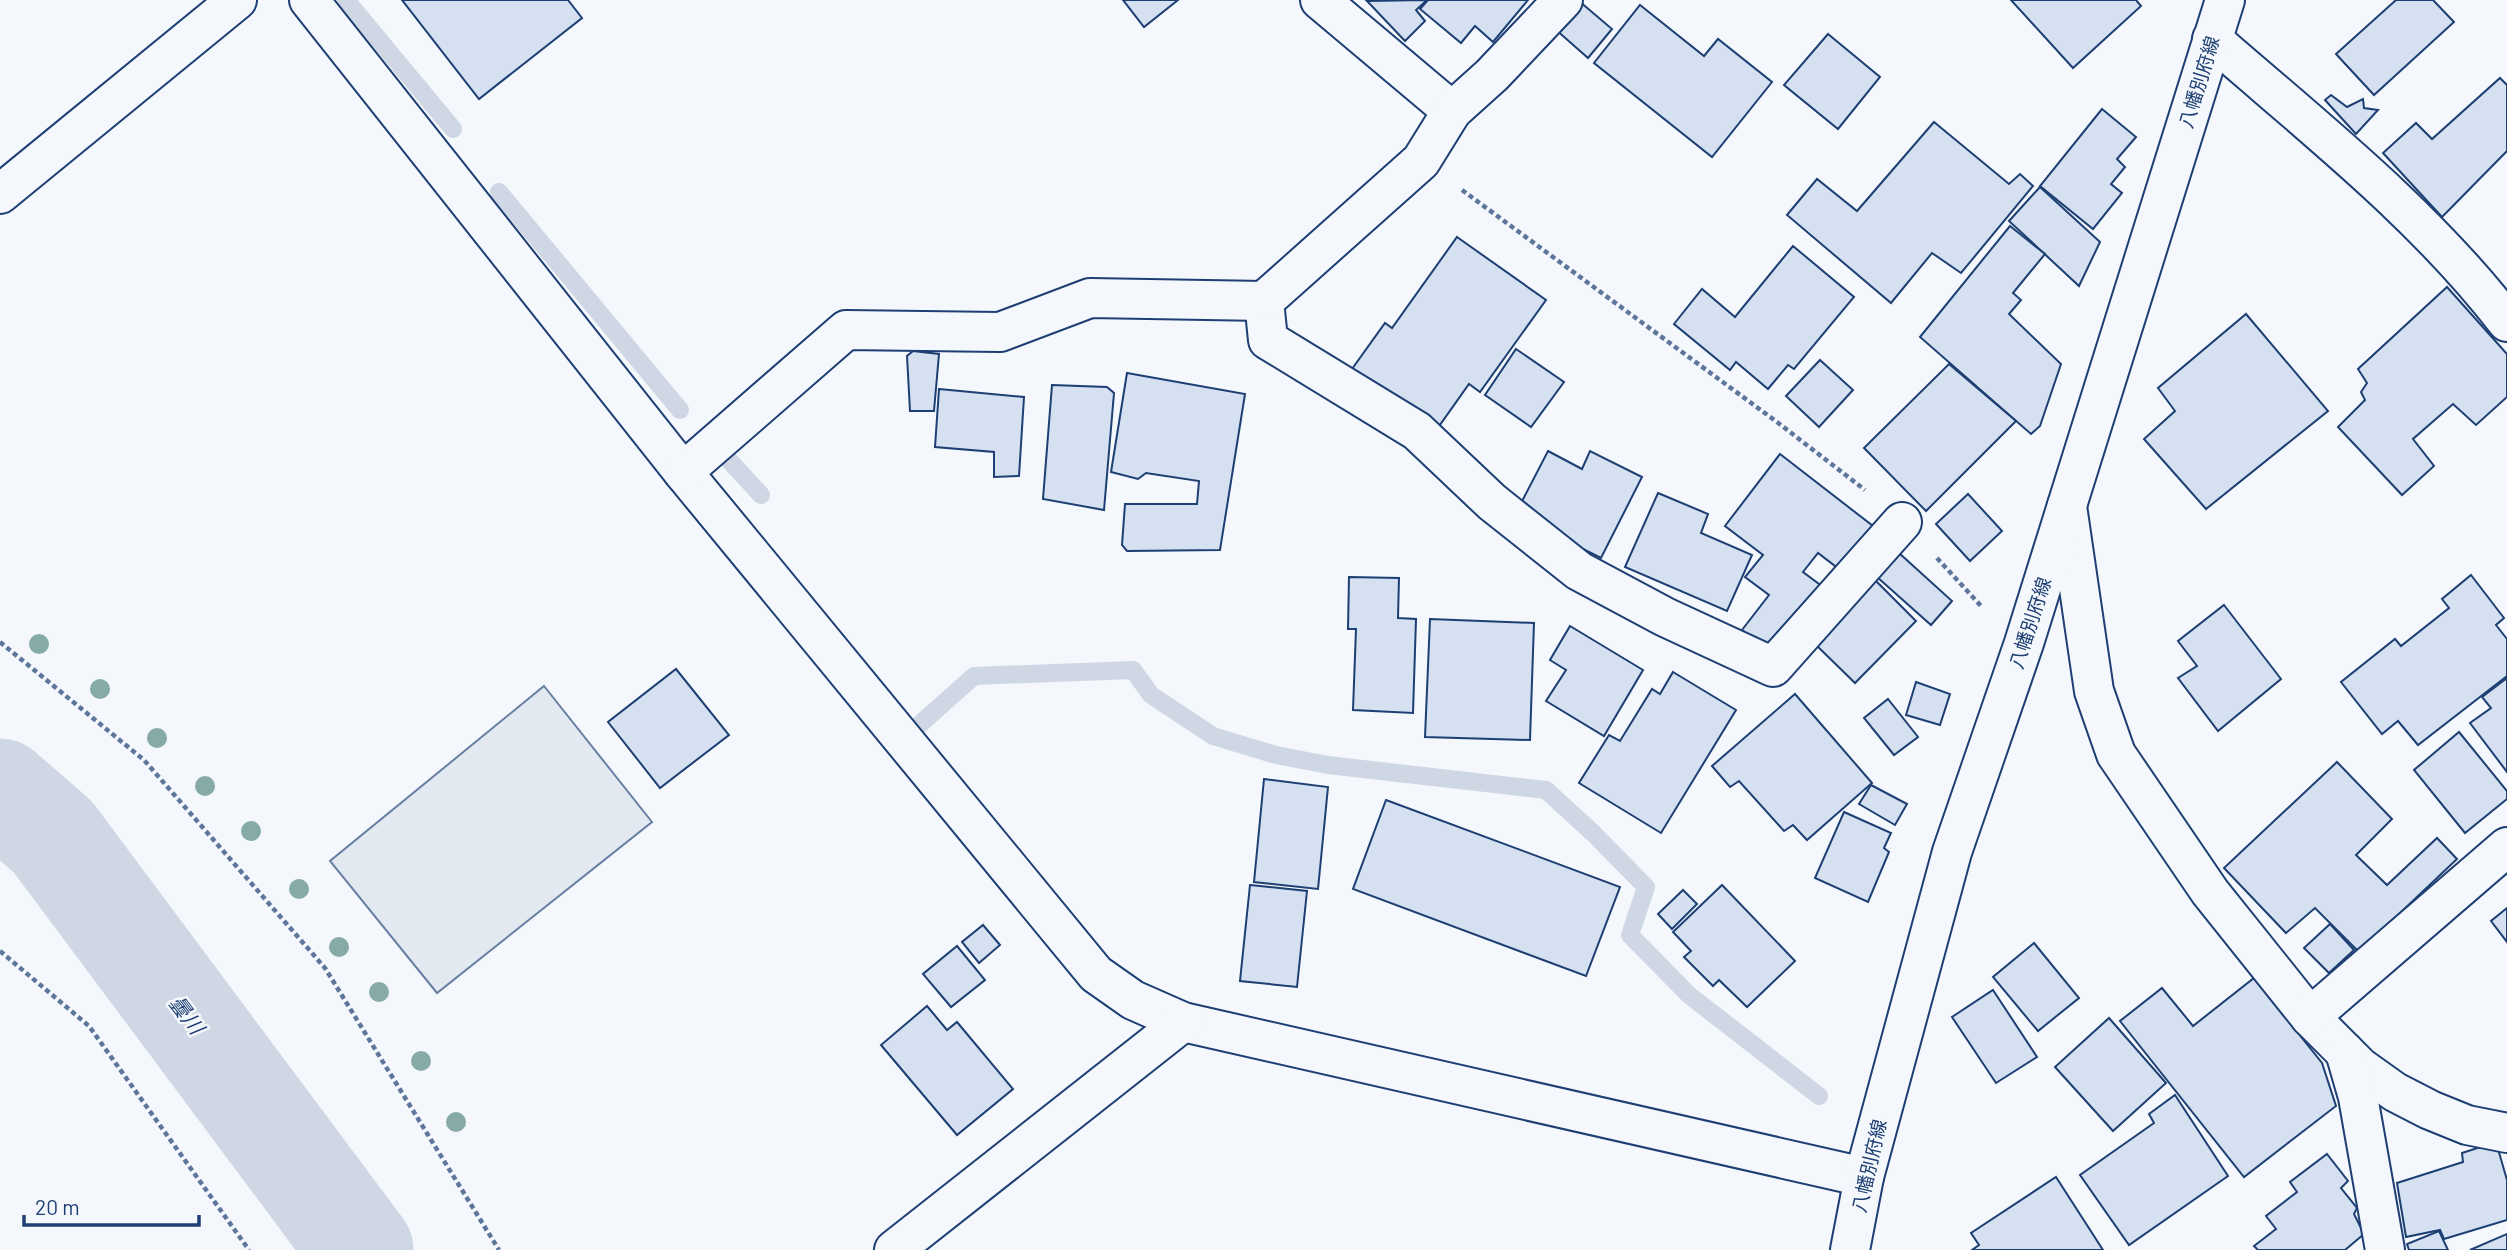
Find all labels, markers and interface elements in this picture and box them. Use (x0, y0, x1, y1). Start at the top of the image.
street label: 八幡別府線 (2174, 33, 2223, 131)
street label: 八幡別府線 (2004, 574, 2055, 672)
water label: 曇川 (165, 990, 211, 1040)
street label: 八幡別府線 (1847, 1117, 1890, 1215)
scale bar (24, 1184, 200, 1228)
text: 20 m (35, 1194, 80, 1219)

